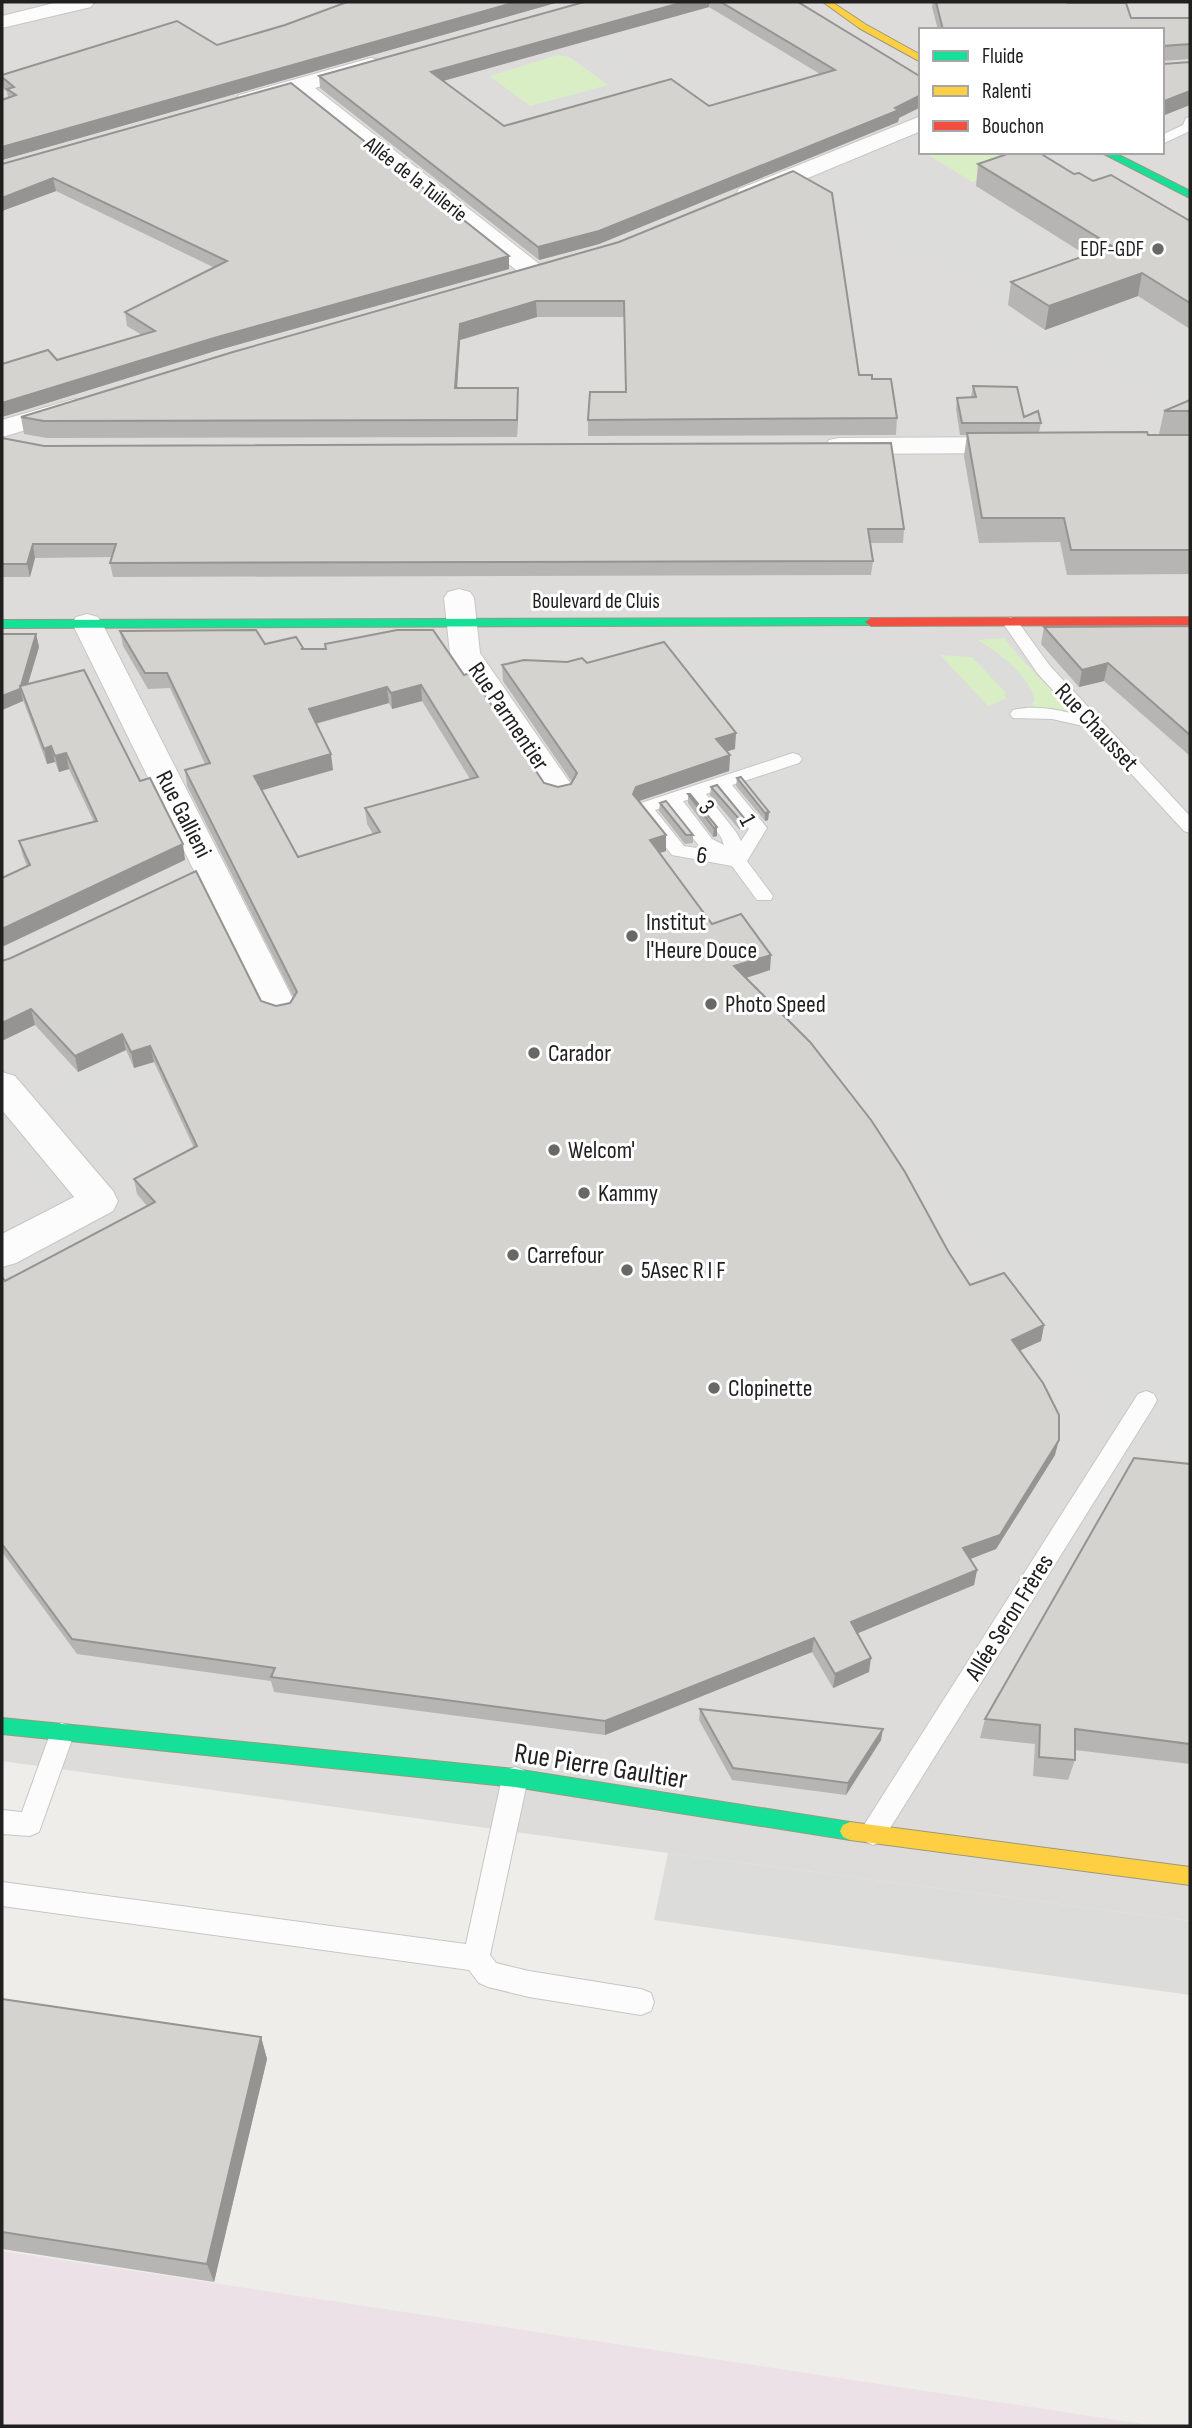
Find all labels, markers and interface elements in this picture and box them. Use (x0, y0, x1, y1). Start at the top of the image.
legend (919, 28, 1164, 154)
text: Fluide (982, 44, 1024, 69)
text: Ralenti (982, 79, 1031, 104)
text: Bouchon (982, 114, 1044, 139)
street label: Allée de la Tuilerie (359, 131, 472, 227)
place label: EDF-GDF (1080, 237, 1144, 262)
marker: EDF-GDF (1150, 241, 1166, 257)
street label: Boulevard de Cluis (532, 589, 660, 614)
street label: Rue Parmentier (462, 657, 555, 776)
street label: Rue Chausset (1049, 677, 1145, 777)
street label: Rue Gallieni (149, 766, 218, 863)
street label: 3 (692, 794, 721, 820)
street label: 1 (733, 810, 763, 831)
street label: 6 (694, 840, 709, 871)
place label: Institut l'Heure Douce (646, 908, 757, 965)
marker: Institut l'Heure Douce (624, 928, 640, 944)
place label: Photo Speed (725, 990, 826, 1019)
marker: Photo Speed (703, 996, 719, 1012)
place label: Carador (548, 1039, 611, 1068)
marker: Carador (526, 1045, 542, 1061)
place label: Welcom' (568, 1136, 635, 1165)
marker: Welcom' (546, 1142, 562, 1158)
place label: Kammy (598, 1179, 658, 1208)
marker: Kammy (576, 1185, 592, 1201)
place label: Carrefour (527, 1241, 604, 1270)
marker: Carrefour (505, 1247, 521, 1263)
place label: 5Asec R I F (641, 1256, 726, 1285)
marker: 5Asec R I F (619, 1262, 635, 1278)
place label: Clopinette (728, 1374, 812, 1403)
marker: Clopinette (706, 1380, 722, 1396)
street label: Allée Seron Frères (959, 1549, 1060, 1686)
street label: Rue Pierre Gaultier (512, 1737, 690, 1796)

